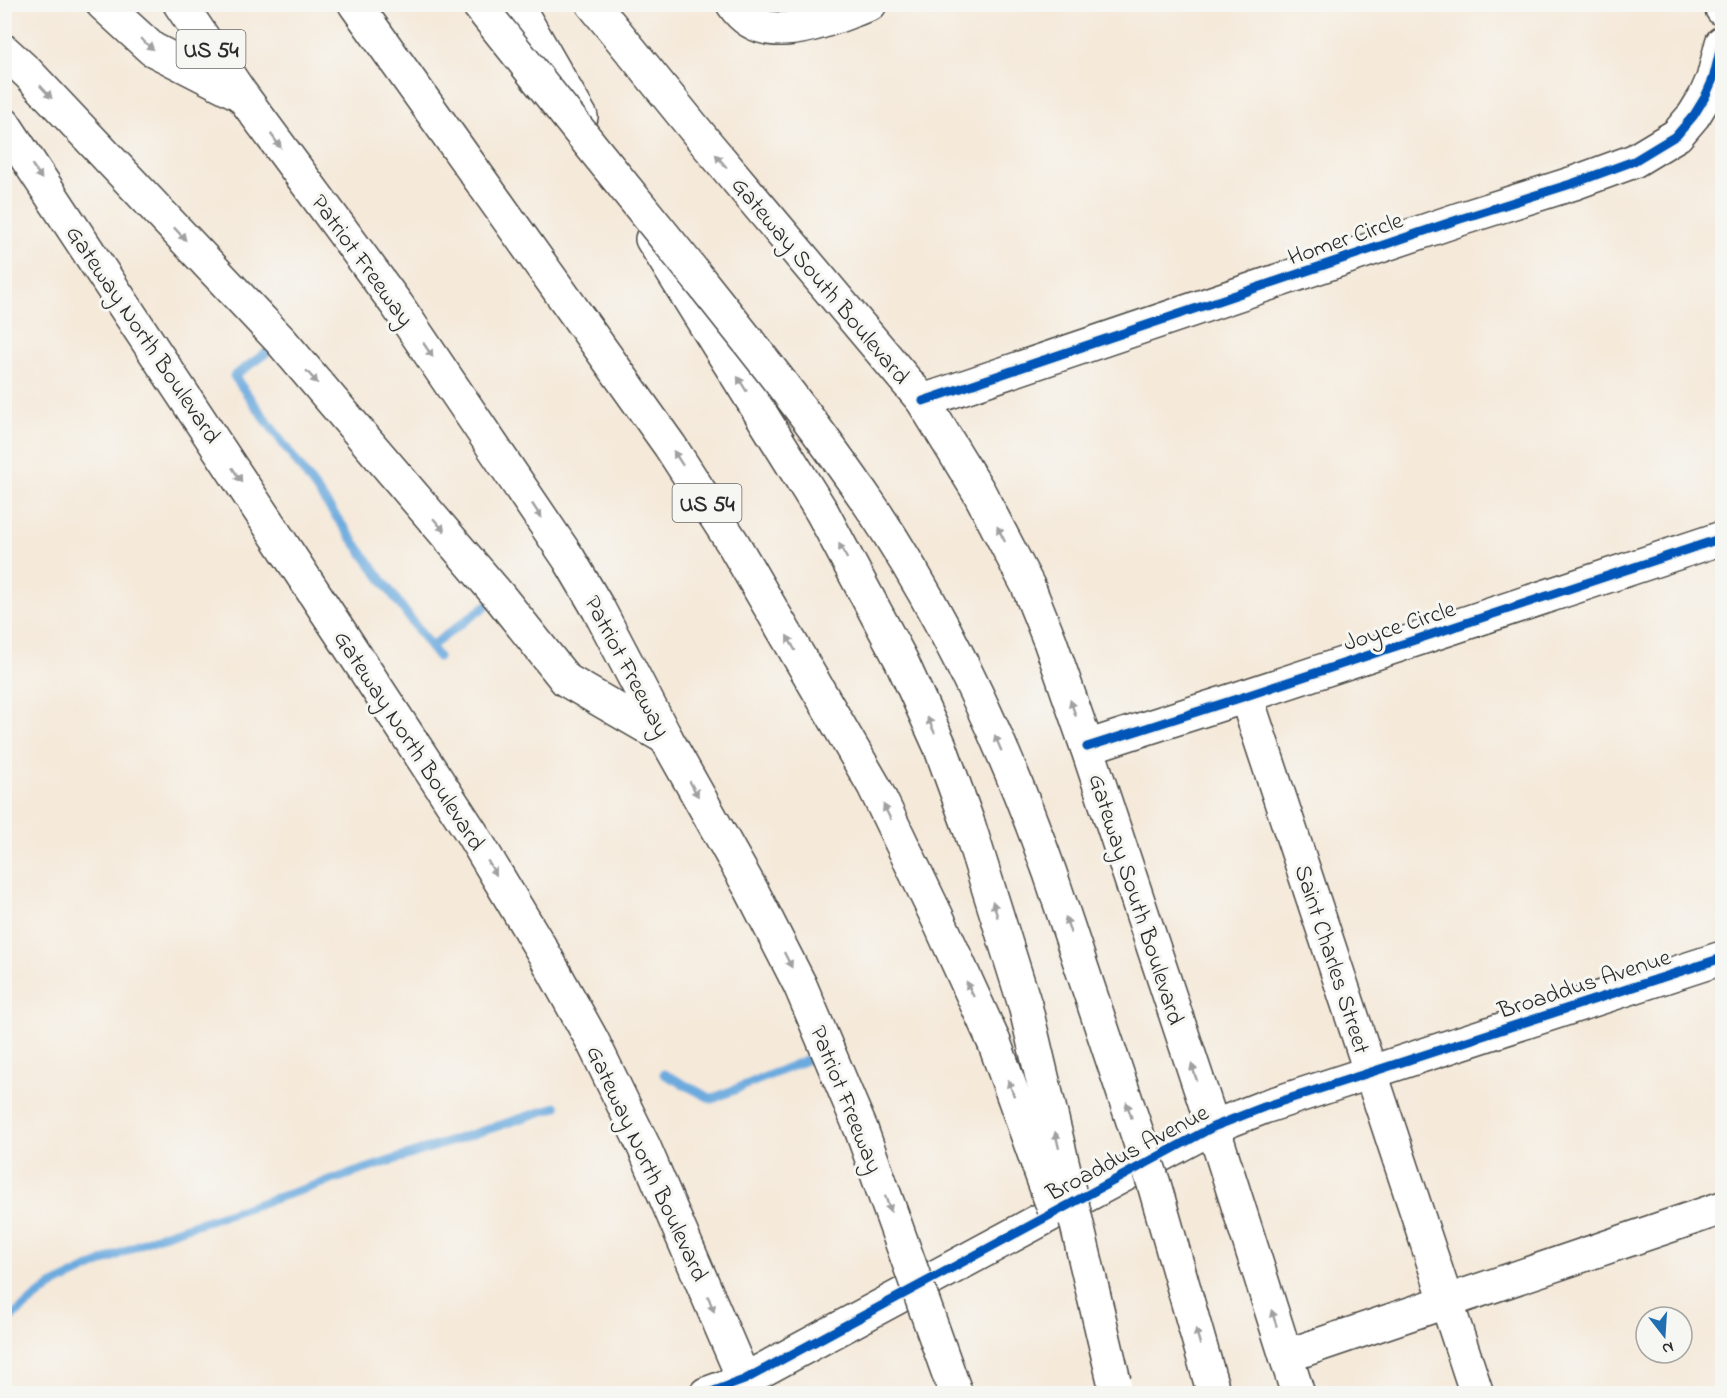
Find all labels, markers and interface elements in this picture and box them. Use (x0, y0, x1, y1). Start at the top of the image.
road number: US 54 (176, 30, 246, 68)
one-way arrow (139, 37, 154, 50)
one-way arrow (39, 84, 52, 99)
one-way arrow (270, 133, 282, 149)
one-way arrow (715, 154, 728, 169)
one-way arrow (31, 164, 43, 180)
street label: Gateway South Boulevard (721, 170, 917, 394)
street label: Patriot Freeway (300, 188, 421, 336)
street label: Homer Circle (1284, 204, 1408, 276)
street label: Gateway North Boulevard (55, 219, 228, 453)
one-way arrow (172, 226, 186, 240)
one-way arrow (422, 342, 433, 358)
one-way arrow (305, 369, 318, 384)
one-way arrow (737, 376, 748, 392)
one-way arrow (673, 450, 684, 466)
one-way arrow (232, 467, 243, 483)
road number: US 54 (672, 484, 742, 522)
one-way arrow (531, 503, 543, 519)
one-way arrow (432, 517, 445, 532)
one-way arrow (996, 525, 1006, 542)
one-way arrow (838, 542, 848, 559)
street label: Patriot Freeway (573, 590, 678, 745)
street label: Joyce Circle (1339, 593, 1461, 663)
street label: Gateway North Boulevard (322, 624, 493, 859)
one-way arrow (785, 635, 796, 651)
one-way arrow (1068, 699, 1077, 717)
one-way arrow (926, 717, 935, 734)
one-way arrow (994, 735, 1003, 752)
street label: Gateway South Boulevard (1077, 770, 1192, 1031)
one-way arrow (689, 781, 699, 798)
one-way arrow (882, 804, 891, 821)
one-way arrow (487, 860, 497, 877)
street label: Saint Charles Street (1284, 861, 1378, 1059)
one-way arrow (990, 900, 999, 918)
one-way arrow (1062, 916, 1072, 934)
street label: Broaddus Avenue (1493, 941, 1676, 1030)
one-way arrow (783, 952, 792, 969)
one-way arrow (965, 979, 975, 997)
street label: Patriot Freeway (798, 1021, 890, 1179)
street label: Gateway North Boulevard (575, 1040, 716, 1289)
one-way arrow (1189, 1063, 1199, 1081)
one-way arrow (1006, 1079, 1016, 1097)
street label: Broaddus Avenue (1040, 1096, 1216, 1212)
one-way arrow (1124, 1101, 1133, 1119)
one-way arrow (1051, 1131, 1061, 1149)
one-way arrow (884, 1195, 893, 1213)
one-way arrow (707, 1295, 716, 1313)
north arrow (1634, 1305, 1694, 1365)
one-way arrow (1269, 1309, 1278, 1327)
one-way arrow (1193, 1328, 1202, 1346)
text: N (1659, 1334, 1676, 1361)

